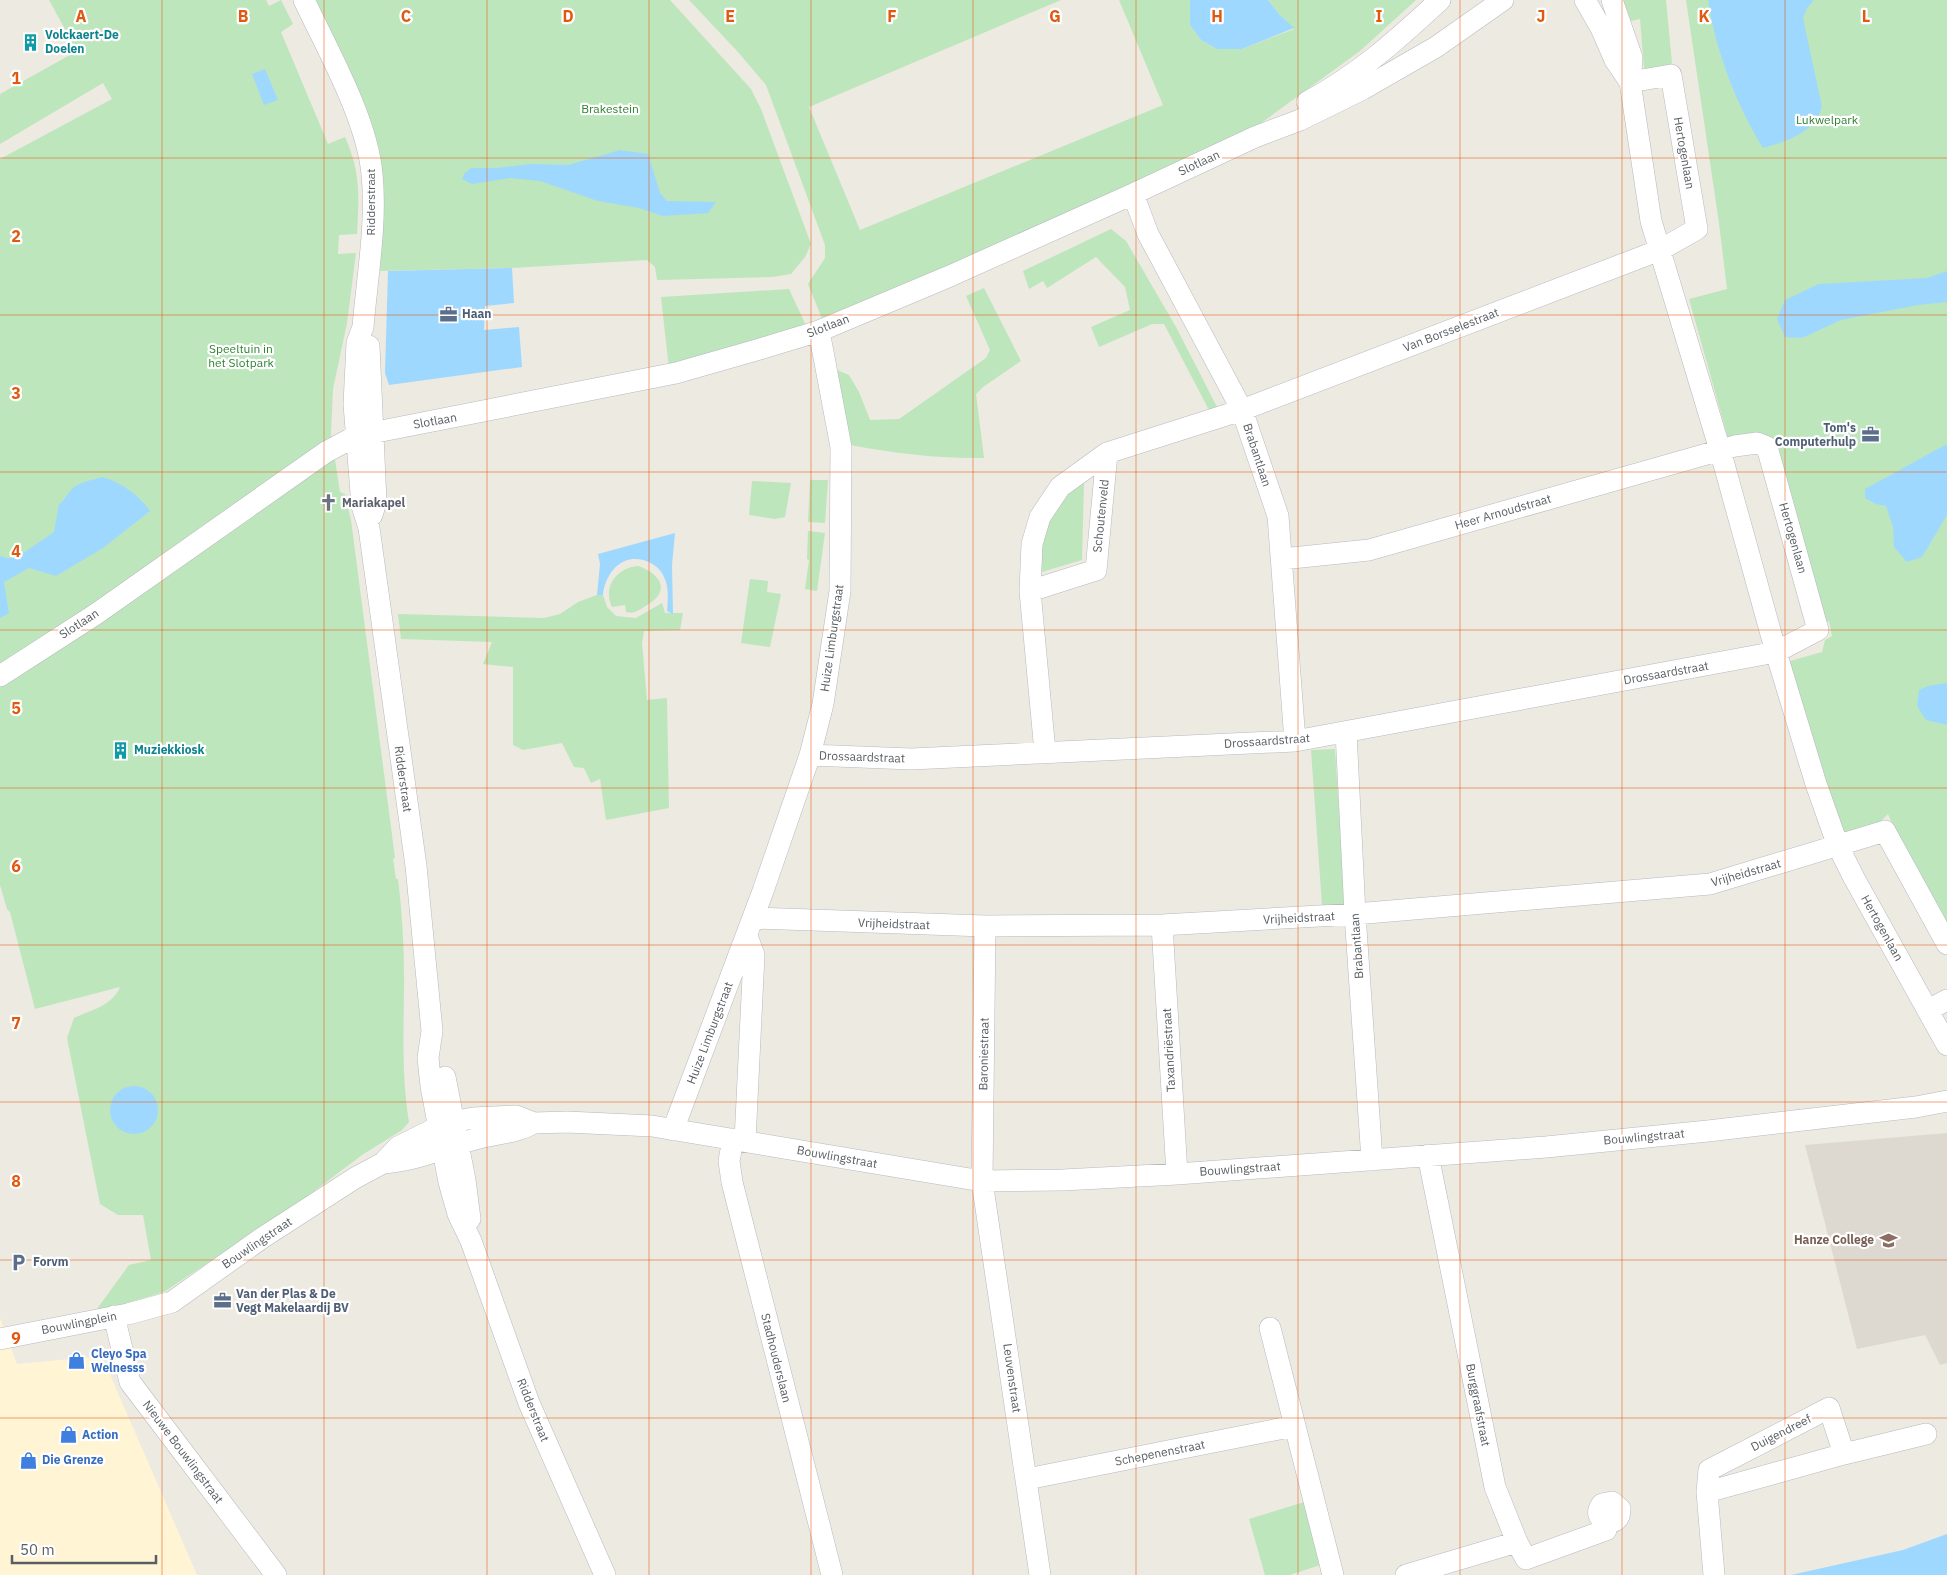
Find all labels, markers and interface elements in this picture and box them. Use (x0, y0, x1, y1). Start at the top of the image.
text: A (76, 6, 87, 26)
text: B (238, 6, 249, 26)
text: C (401, 6, 411, 26)
text: D (562, 6, 574, 26)
text: E (725, 6, 735, 26)
text: F (887, 6, 897, 26)
text: G (1049, 6, 1061, 26)
text: H (1211, 6, 1223, 26)
text: I (1376, 6, 1383, 26)
text: J (1537, 6, 1545, 26)
text: K (1698, 6, 1710, 26)
text: L (1862, 6, 1870, 26)
place label: Volckaert-De Doelen (45, 27, 119, 56)
building icon: Volckaert-De Doelen (21, 32, 41, 52)
text: 1 (11, 68, 21, 88)
park label: Brakestein (581, 101, 639, 116)
park label: Lukwelpark (1796, 112, 1859, 127)
street label: Hertogenlaan (1671, 116, 1698, 190)
street label: Slotlaan (1176, 146, 1222, 179)
street label: Ridderstraat (363, 169, 378, 235)
text: 2 (11, 226, 21, 246)
office icon: Haan (438, 304, 458, 324)
street label: Van Borsselestraat (1401, 304, 1501, 355)
place label: Haan (462, 306, 492, 321)
street label: Slotlaan (805, 311, 851, 340)
park label: Speeltuin in het Slotpark (208, 341, 275, 370)
text: 3 (11, 383, 21, 403)
street label: Slotlaan (412, 409, 458, 432)
place label: Tom's Computerhulp (1775, 420, 1856, 449)
street label: Brabantlaan (1240, 421, 1275, 489)
office icon: Tom's Computerhulp (1860, 425, 1880, 445)
street label: Schoutenveld (1089, 479, 1112, 553)
street label: Heer Arnoudstraat (1453, 491, 1553, 532)
church icon: Mariakapel (318, 493, 338, 513)
place label: Mariakapel (342, 495, 406, 510)
street label: Hertogenlaan (1776, 501, 1811, 575)
text: 4 (11, 541, 21, 561)
street label: Huize Limburgstraat (817, 583, 846, 693)
street label: Slotlaan (56, 605, 101, 642)
street label: Drossaardstraat (1622, 658, 1710, 687)
text: 5 (11, 698, 21, 718)
street label: Drossaardstraat (1223, 730, 1310, 751)
building icon: Muziekkiosk (110, 740, 130, 760)
place label: Muziekkiosk (134, 742, 204, 757)
street label: Ridderstraat (391, 745, 416, 813)
street label: Drossaardstraat (819, 748, 905, 765)
street label: Vrijheidstraat (1709, 855, 1783, 890)
text: 6 (11, 856, 21, 876)
street label: Hertogenlaan (1858, 892, 1907, 963)
street label: Vrijheidstraat (1262, 908, 1335, 927)
street label: Brabantlaan (1347, 913, 1366, 979)
street label: Vrijheidstraat (858, 915, 930, 932)
street label: Huize Limburgstraat (683, 980, 736, 1086)
street label: Taxandriëstraat (1159, 1008, 1178, 1092)
text: 7 (11, 1013, 21, 1033)
street label: Baroniestraat (975, 1017, 992, 1091)
street label: Bouwlingstraat (1603, 1125, 1685, 1148)
street label: Bouwlingstraat (796, 1142, 878, 1171)
street label: Bouwlingstraat (1199, 1158, 1281, 1179)
text: 8 (11, 1171, 21, 1191)
street label: Bouwlingstraat (219, 1214, 295, 1272)
school or university icon: Hanze College (1878, 1230, 1898, 1250)
place label: Hanze College (1794, 1232, 1874, 1247)
parking icon: Forvm (9, 1252, 29, 1272)
place label: Forvm (33, 1254, 69, 1269)
place label: Van der Plas & De Vegt Makelaardij BV (236, 1286, 349, 1315)
office icon: Van der Plas & De Vegt Makelaardij BV (212, 1291, 232, 1311)
street label: Bouwlingplein (40, 1308, 118, 1337)
street label: Stadhouderslaan (758, 1312, 795, 1404)
text: 9 (11, 1328, 21, 1348)
street label: Leuvenstraat (1000, 1342, 1025, 1414)
place label: Cleyo Spa Welnesss (91, 1346, 147, 1375)
shop icon: Cleyo Spa Welnesss (67, 1351, 87, 1371)
street label: Burggraafstraat (1463, 1362, 1494, 1448)
street label: Ridderstraat (514, 1376, 553, 1444)
street label: Nieuwe Bouwlingstraat (140, 1397, 227, 1506)
street label: Duigendreef (1748, 1411, 1814, 1454)
shop icon: Action (58, 1425, 78, 1445)
place label: Action (82, 1427, 118, 1442)
street label: Schepenenstraat (1114, 1436, 1206, 1469)
shop icon: Die Grenze (18, 1450, 38, 1470)
place label: Die Grenze (42, 1452, 104, 1467)
scale bar (12, 1532, 156, 1564)
text: 50 m (20, 1540, 55, 1559)

